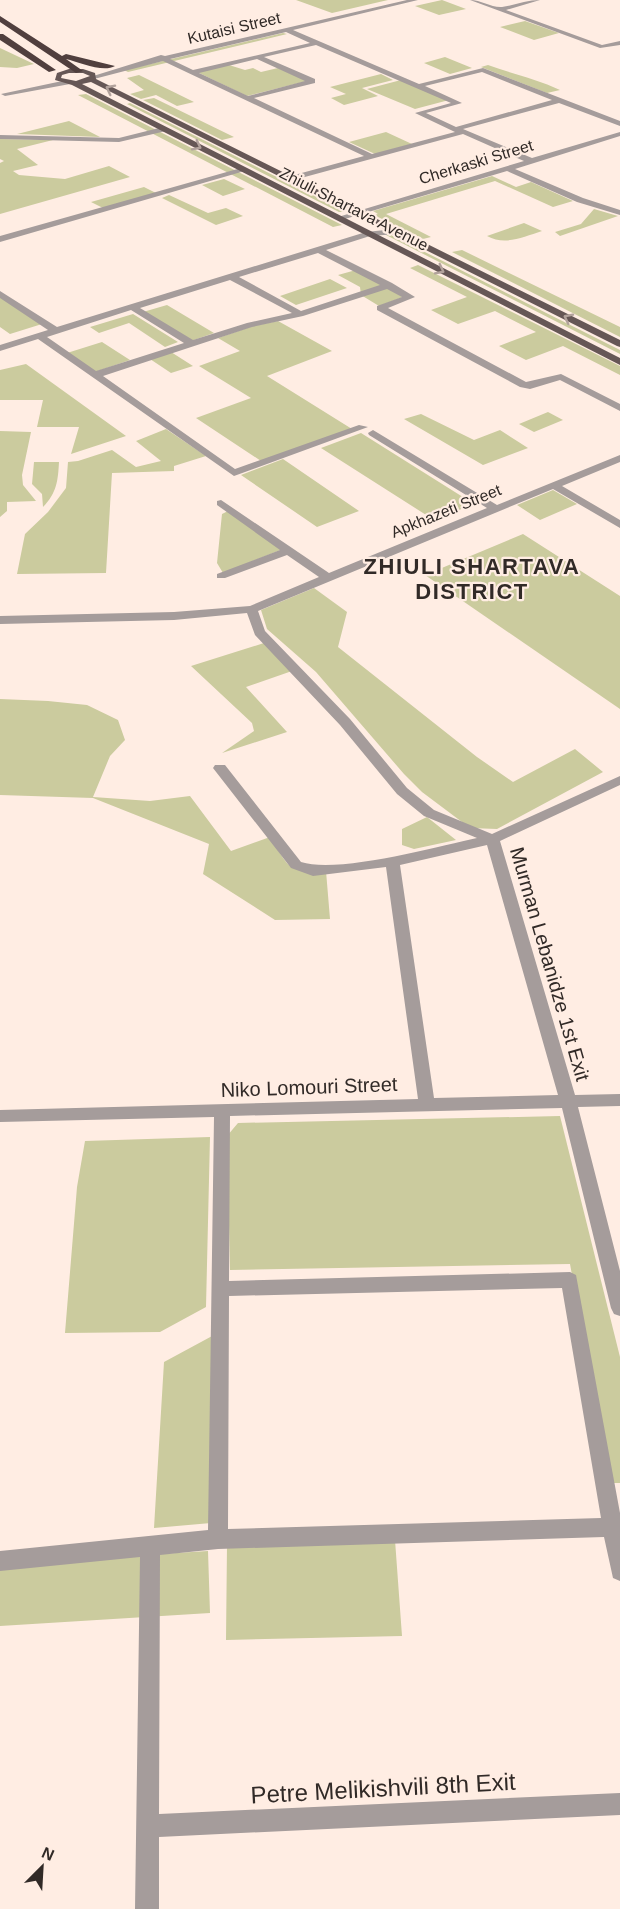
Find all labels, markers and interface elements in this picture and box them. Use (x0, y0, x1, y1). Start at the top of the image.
street label: Kutaisi Street (186, 9, 283, 47)
one-way arrow (105, 84, 116, 96)
street label: Cherkaski Street (417, 136, 536, 187)
one-way arrow (191, 138, 202, 150)
street label: Zhiuli Shartava Avenue (277, 164, 431, 254)
one-way arrow (434, 263, 445, 274)
one-way arrow (563, 314, 574, 325)
street label: Apkhazeti Street (388, 481, 504, 541)
district label: ZHIULI SHARTAVA DISTRICT (364, 554, 580, 604)
street label: Murman Lebanidze 1st Exit (506, 844, 594, 1084)
street label: Niko Lomouri Street (220, 1073, 398, 1101)
street label: Petre Melikishvili 8th Exit (250, 1768, 517, 1808)
north arrow (12, 1837, 72, 1897)
text: N (39, 1844, 57, 1864)

